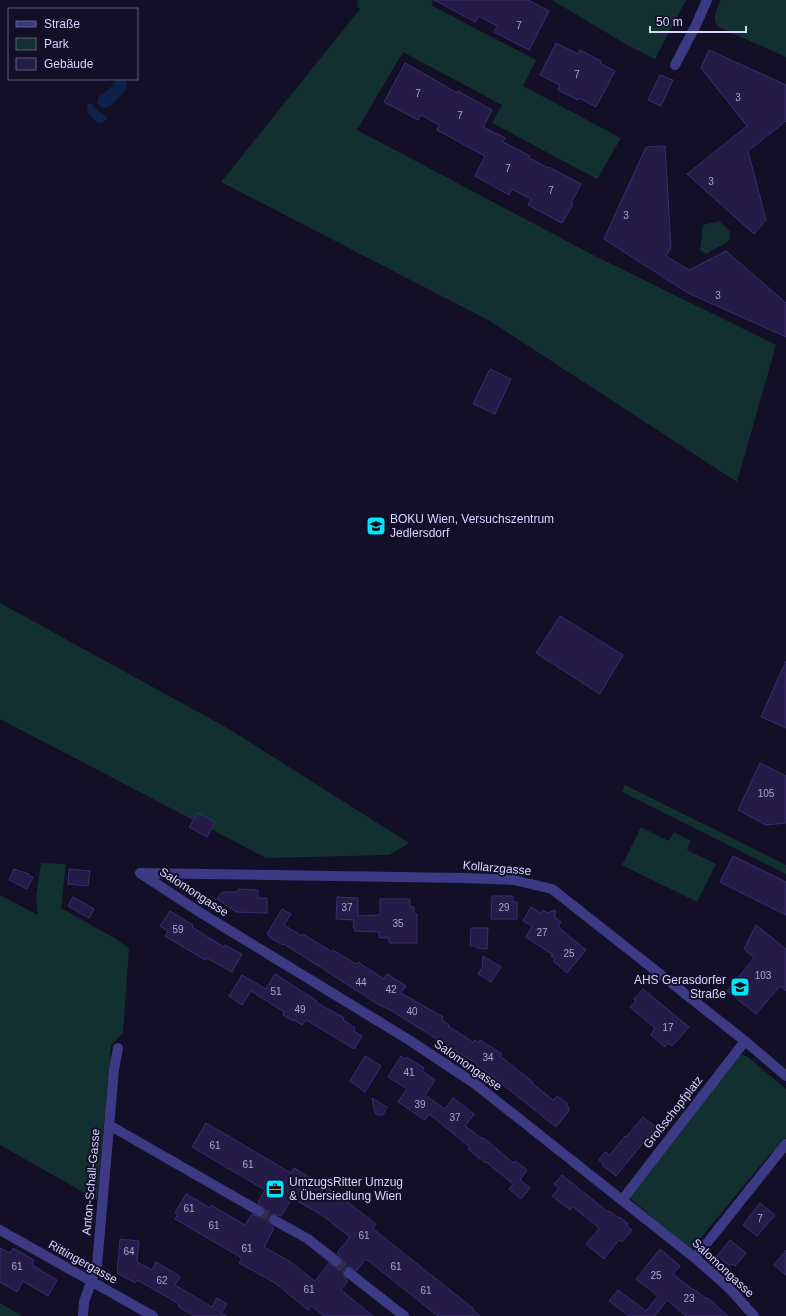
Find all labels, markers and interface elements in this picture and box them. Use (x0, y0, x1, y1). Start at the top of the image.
legend (8, 8, 138, 80)
scale bar (650, 8, 746, 34)
text: 50 m (656, 15, 683, 29)
text: Straße (44, 17, 80, 31)
house number: 7 (516, 20, 522, 31)
text: Park (44, 37, 70, 51)
text: Gebäude (44, 57, 94, 71)
house number: 7 (574, 69, 580, 80)
house number: 7 (415, 88, 421, 99)
house number: 3 (735, 92, 741, 103)
house number: 7 (457, 110, 463, 121)
house number: 7 (505, 163, 511, 174)
house number: 3 (708, 176, 714, 187)
house number: 7 (548, 185, 554, 196)
house number: 3 (623, 210, 629, 221)
house number: 3 (715, 290, 721, 301)
place label: BOKU Wien, Versuchszentrum Jedlersdorf (390, 512, 554, 540)
school or university icon: BOKU Wien, Versuchszentrum Jedlersdorf (365, 515, 387, 537)
house number: 105 (758, 788, 775, 799)
street label: Kollarzgasse (462, 858, 532, 878)
street label: Salomongasse (157, 865, 231, 920)
house number: 37 (341, 902, 353, 913)
house number: 29 (498, 902, 510, 913)
house number: 35 (392, 918, 404, 929)
house number: 59 (172, 924, 184, 935)
house number: 27 (536, 927, 548, 938)
house number: 25 (563, 948, 575, 959)
house number: 103 (755, 970, 772, 981)
place label: AHS Gerasdorfer Straße (634, 973, 726, 1001)
school or university icon: AHS Gerasdorfer Straße (729, 976, 751, 998)
house number: 44 (355, 977, 367, 988)
house number: 42 (385, 984, 397, 995)
house number: 51 (270, 986, 282, 997)
house number: 49 (294, 1004, 306, 1015)
house number: 40 (406, 1006, 418, 1017)
house number: 17 (662, 1022, 674, 1033)
street label: Salomongasse (431, 1036, 505, 1094)
house number: 34 (482, 1052, 494, 1063)
house number: 41 (403, 1067, 415, 1078)
street label: Großschopfplatz (640, 1073, 706, 1151)
house number: 39 (414, 1099, 426, 1110)
house number: 37 (449, 1112, 461, 1123)
street label: Anton-Schall-Gasse (79, 1128, 103, 1236)
house number: 61 (209, 1140, 221, 1151)
house number: 61 (242, 1159, 254, 1170)
place label: UmzugsRitter Umzug & Übersiedlung Wien (289, 1175, 403, 1203)
office icon: UmzugsRitter Umzug & Übersiedlung Wien (264, 1178, 286, 1200)
house number: 61 (183, 1203, 195, 1214)
house number: 7 (757, 1213, 763, 1224)
house number: 61 (208, 1220, 220, 1231)
house number: 61 (358, 1230, 370, 1241)
street label: Salomongasse (689, 1236, 757, 1300)
street label: Rittingergasse (46, 1237, 120, 1287)
house number: 61 (241, 1243, 253, 1254)
house number: 64 (123, 1246, 135, 1257)
house number: 61 (11, 1261, 23, 1272)
house number: 61 (390, 1261, 402, 1272)
house number: 25 (650, 1270, 662, 1281)
house number: 62 (156, 1275, 168, 1286)
house number: 61 (303, 1284, 315, 1295)
house number: 61 (420, 1285, 432, 1296)
house number: 23 (683, 1293, 695, 1304)

